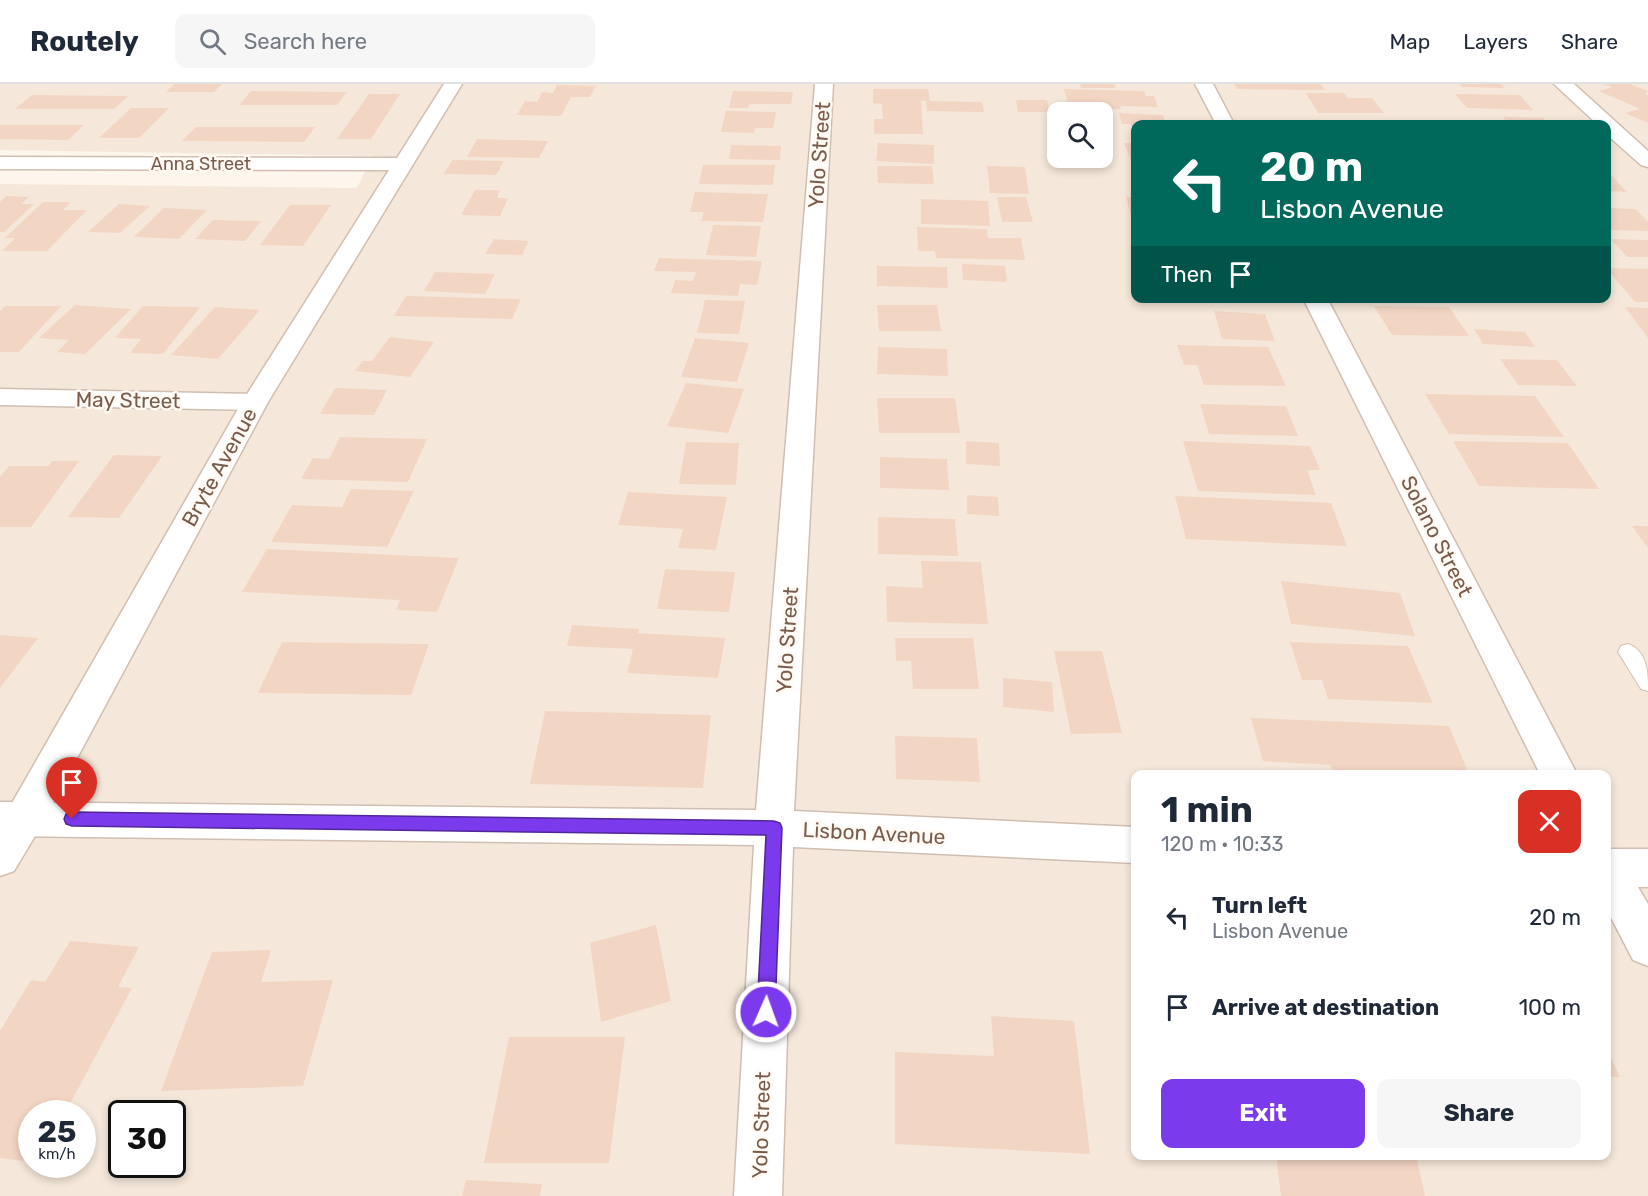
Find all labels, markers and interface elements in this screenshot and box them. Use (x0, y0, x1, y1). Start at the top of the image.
search box (175, 14, 595, 68)
text: Routely (30, 25, 139, 58)
icon: search (196, 25, 229, 58)
text: Search here (244, 28, 367, 55)
text: Map (1389, 29, 1430, 54)
text: Layers (1463, 29, 1528, 54)
text: Share (1561, 29, 1618, 54)
street label: Yolo Street (803, 101, 835, 209)
map controls (1047, 102, 1113, 168)
button: search (1047, 102, 1113, 168)
text: 20 m (1260, 142, 1363, 192)
icon: left (1161, 144, 1239, 222)
street label: Anna Street (151, 153, 251, 175)
text: Lisbon Avenue (1260, 193, 1444, 225)
icon: arrive (1224, 258, 1257, 291)
text: Then (1161, 261, 1212, 288)
street label: May Street (75, 387, 181, 413)
street label: Bryte Avenue (176, 403, 262, 531)
street label: Solano Street (1396, 471, 1478, 601)
street label: Yolo Street (771, 586, 803, 694)
pin (46, 757, 97, 819)
icon: arrive (55, 766, 88, 799)
text: 1 min (1161, 788, 1253, 831)
button: close (1518, 790, 1581, 853)
street label: Lisbon Avenue (802, 817, 946, 849)
text: 120 m · 10:33 (1161, 832, 1284, 856)
text: Turn left (1212, 892, 1307, 919)
icon: left (1161, 901, 1194, 934)
text: 20 m (1529, 904, 1581, 931)
text: Lisbon Avenue (1212, 919, 1348, 943)
position arrow (734, 980, 798, 1044)
icon: arrive (1161, 991, 1194, 1024)
text: Arrive at destination (1212, 994, 1439, 1021)
text: 100 m (1519, 994, 1581, 1021)
street label: Yolo Street (747, 1071, 775, 1179)
button: Exit (1161, 1079, 1365, 1148)
button: Share (1377, 1079, 1581, 1148)
speed limit sign: 30 (108, 1100, 186, 1178)
text: 25 (38, 1114, 76, 1150)
text: km/h (38, 1145, 76, 1163)

